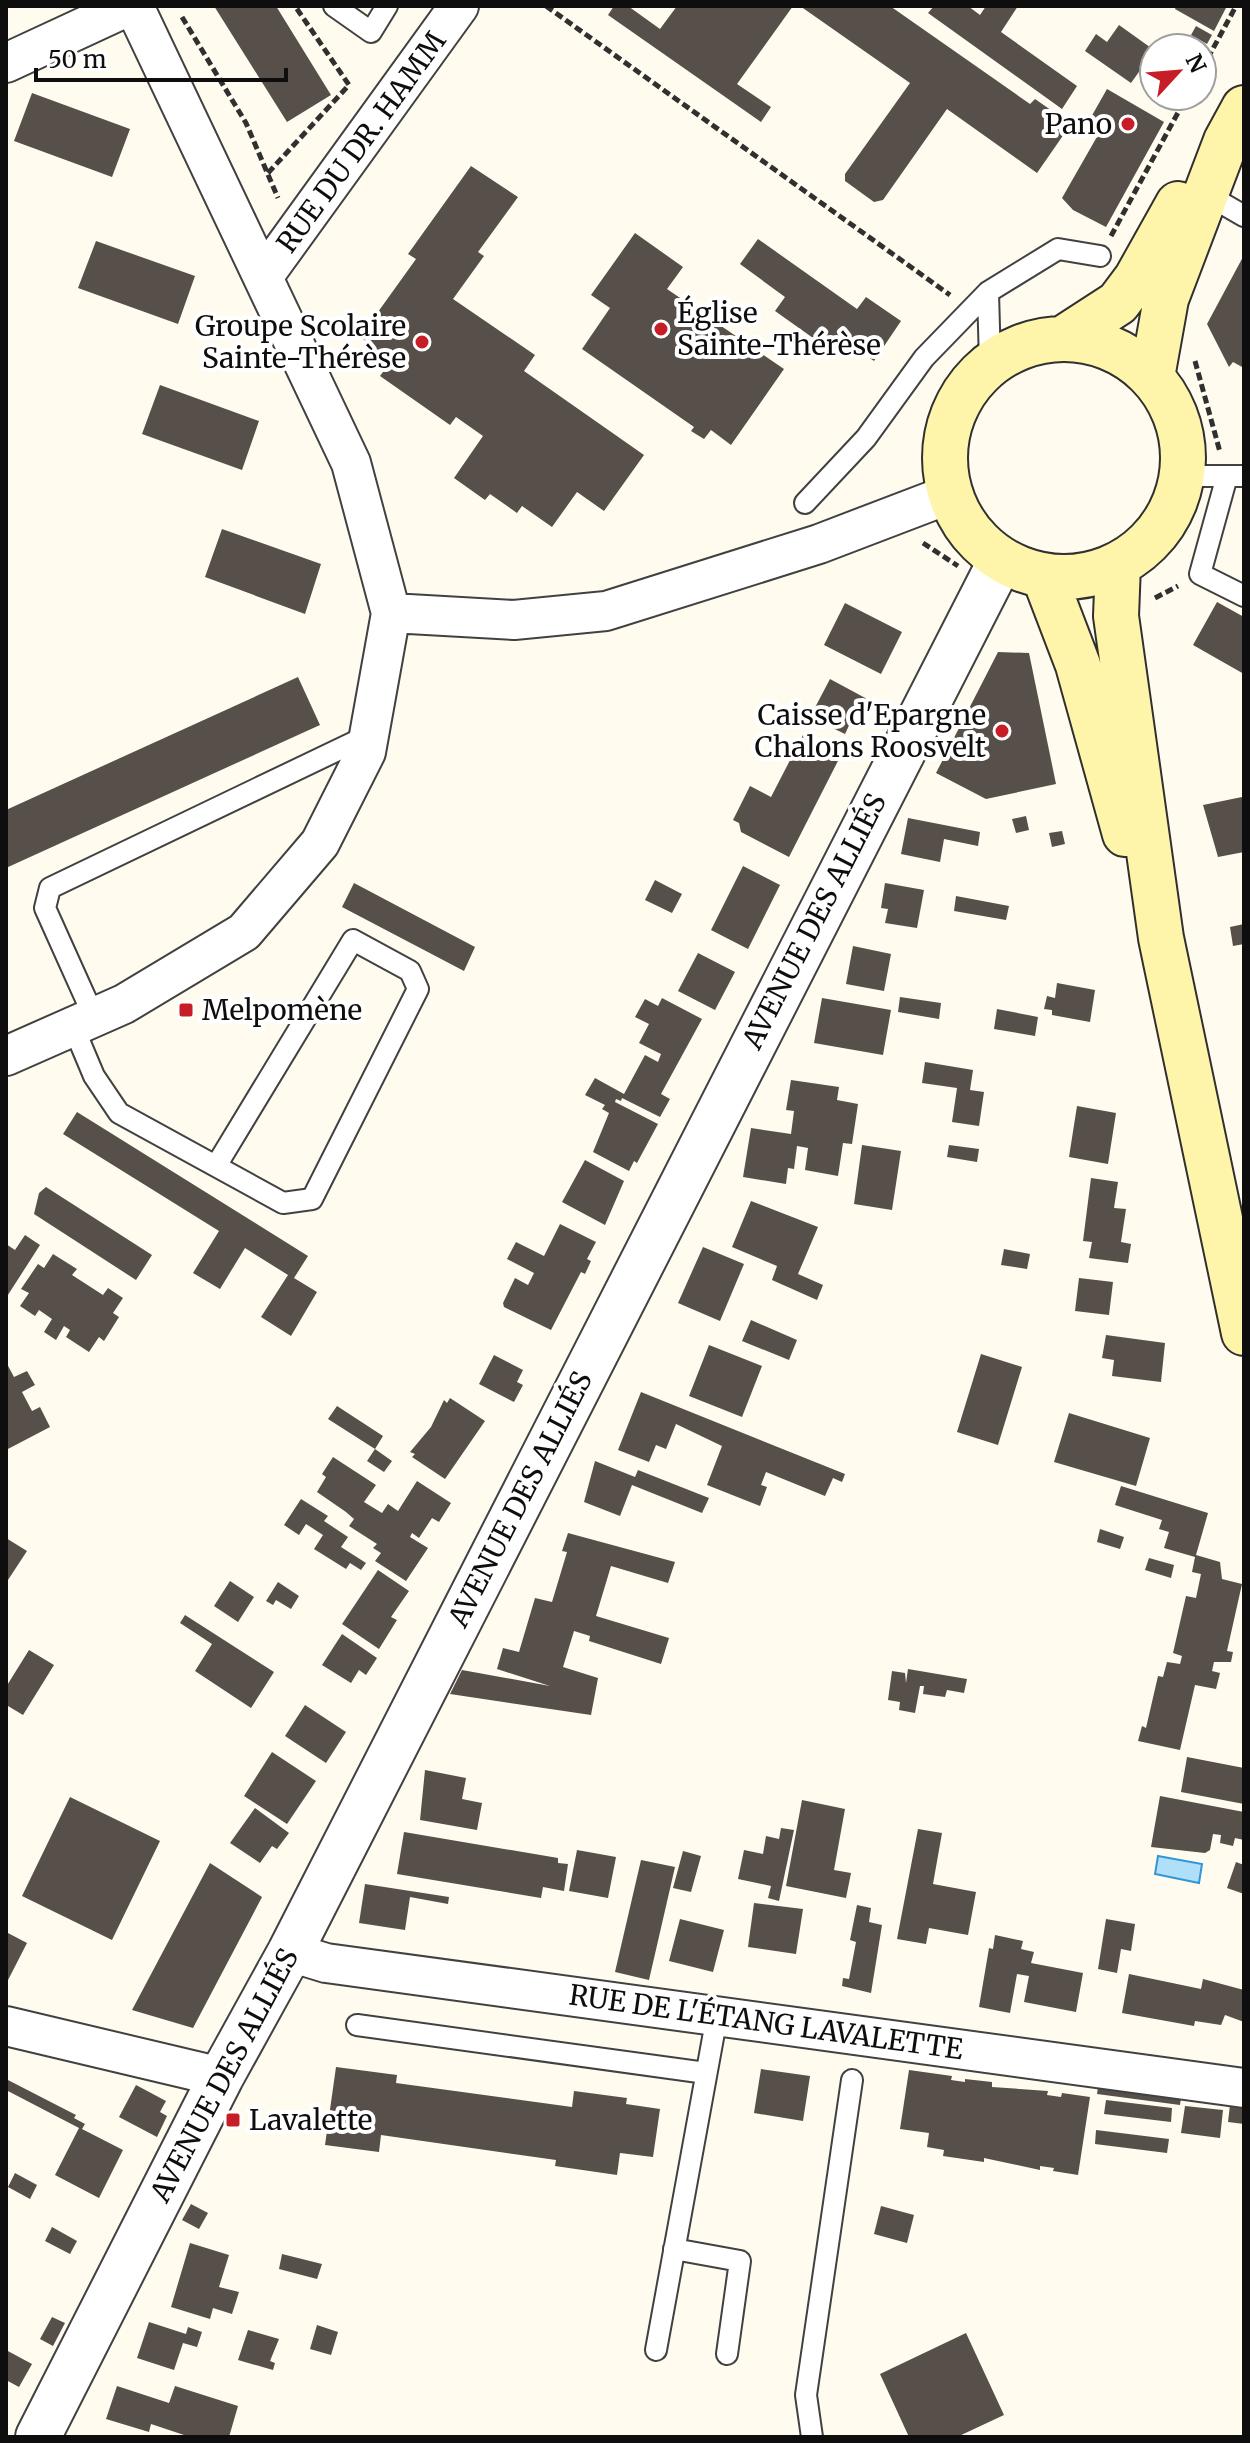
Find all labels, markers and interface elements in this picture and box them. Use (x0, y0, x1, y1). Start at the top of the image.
street label: RUE DU DR. HAMM (269, 24, 454, 260)
scale bar (36, 32, 286, 82)
north arrow (1138, 32, 1218, 112)
text: 50 m (48, 44, 107, 75)
text: N (1180, 49, 1213, 78)
place label: Pano (1045, 106, 1112, 142)
marker: Pano (1119, 115, 1137, 133)
place label: Église Sainte-Thérèse (677, 295, 881, 363)
place label: Groupe Scolaire Sainte-Thérèse (195, 308, 406, 376)
marker: Église Sainte-Thérèse (652, 320, 670, 338)
marker: Groupe Scolaire Sainte-Thérèse (413, 333, 431, 351)
place label: Caisse d'Epargne Chalons Roosvelt (754, 697, 986, 765)
marker: Caisse d'Epargne Chalons Roosvelt (993, 722, 1011, 740)
street label: AVENUE DES ALLIÉS (734, 787, 894, 1056)
place label: Melpomène (202, 992, 362, 1028)
marker: Melpomène (177, 1001, 195, 1019)
street label: AVENUE DES ALLIÉS (440, 1365, 600, 1634)
street label: AVENUE DES ALLIÉS (141, 1942, 306, 2209)
street label: RUE DE L'ÉTANG LAVALETTE (567, 1977, 965, 2067)
place label: Lavalette (249, 2102, 372, 2138)
marker: Lavalette (224, 2111, 242, 2129)

